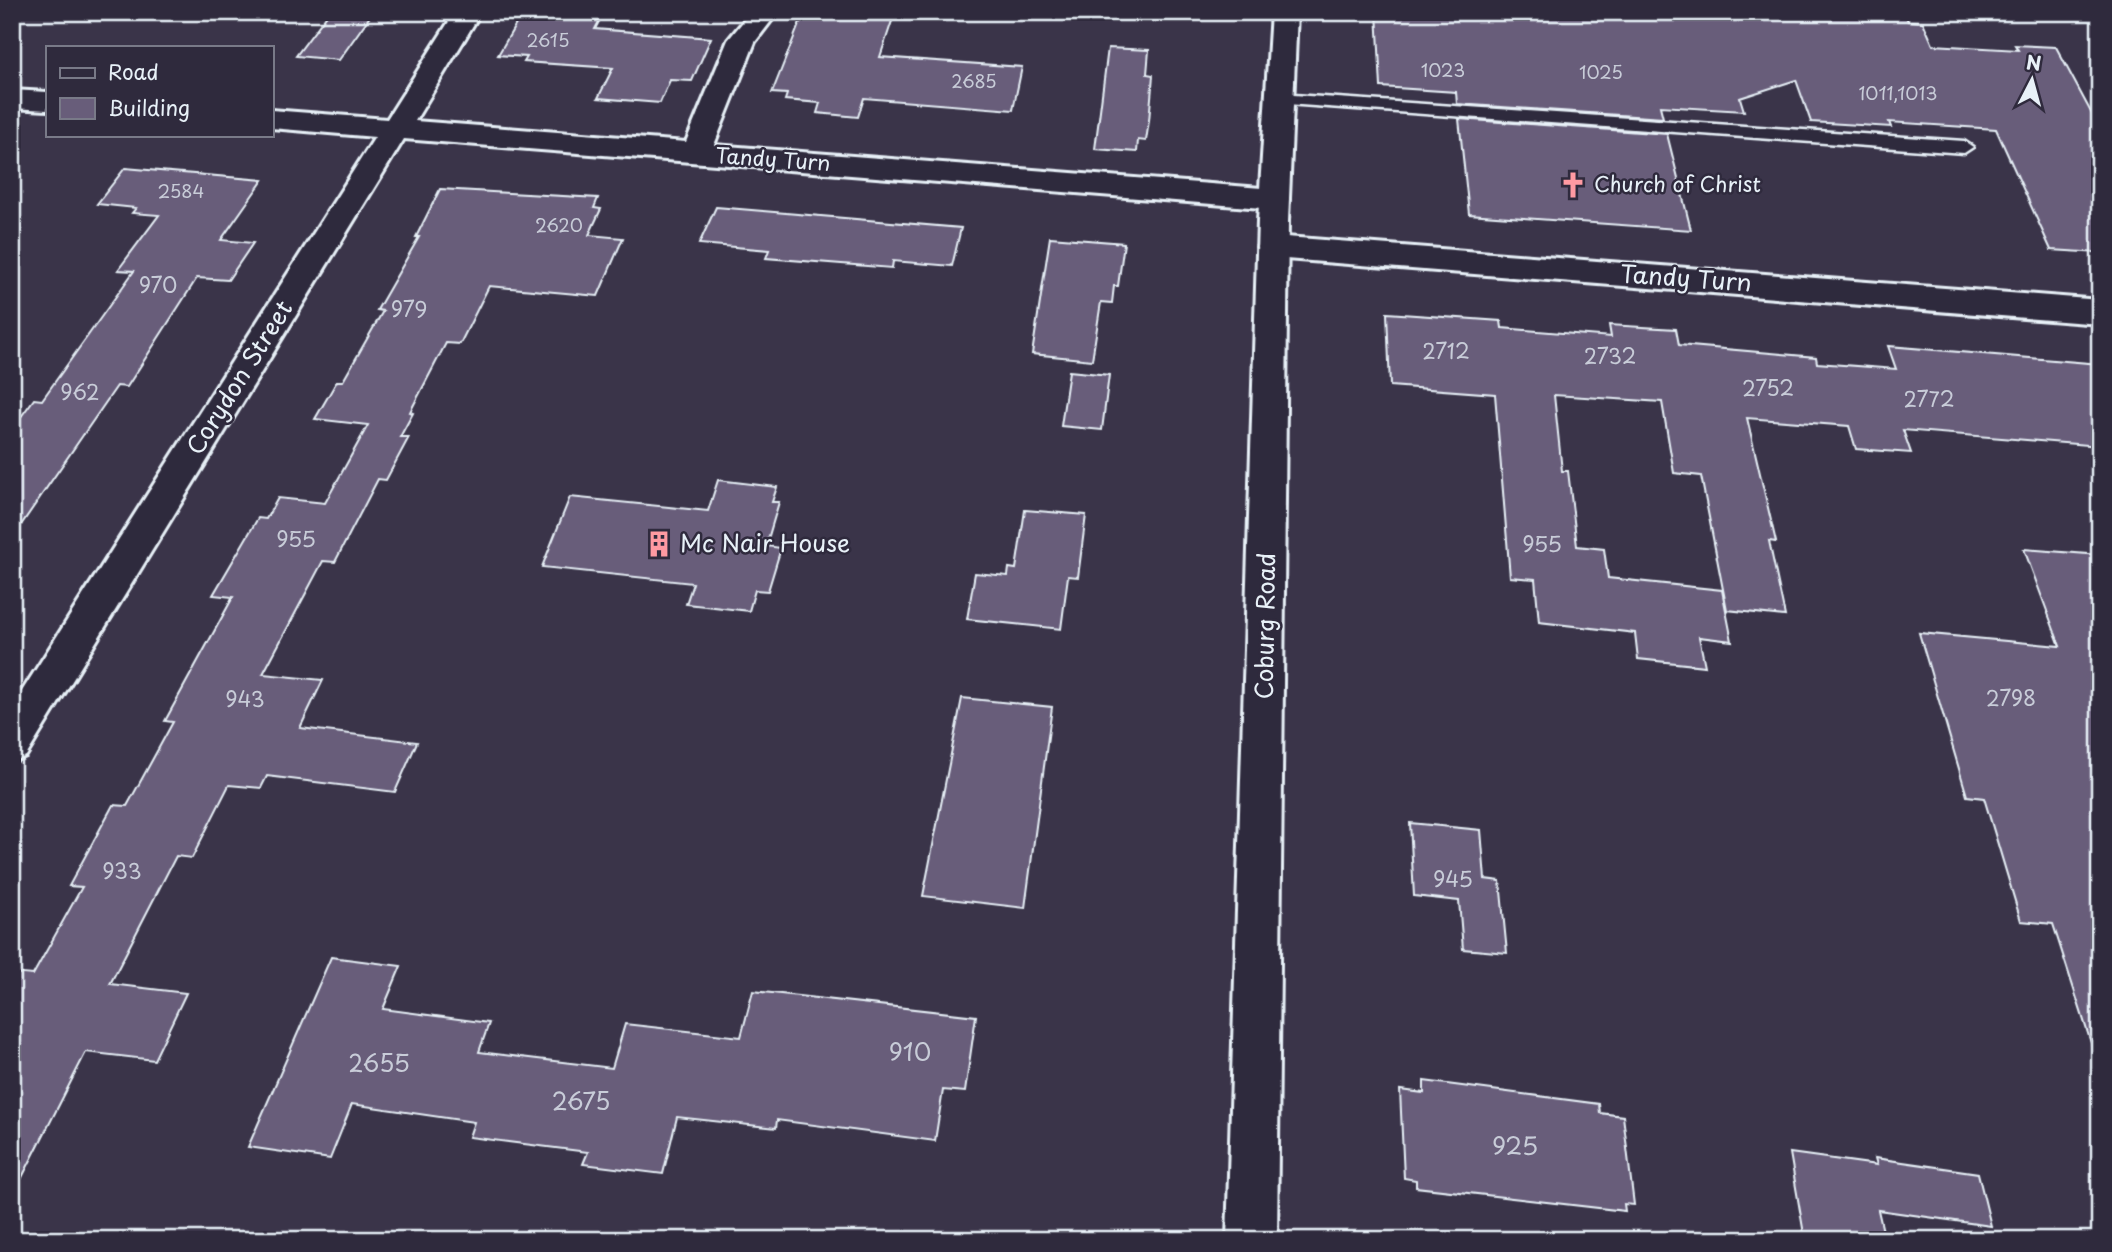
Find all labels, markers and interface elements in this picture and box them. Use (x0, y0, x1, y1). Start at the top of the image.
house number: 2615 (527, 26, 569, 53)
legend (46, 46, 273, 136)
north arrow (1996, 46, 2066, 116)
text: N (2025, 47, 2043, 77)
text: Road (108, 55, 159, 87)
house number: 1023 (1421, 56, 1465, 83)
house number: 1025 (1579, 58, 1623, 85)
house number: 2685 (951, 67, 997, 94)
house number: 1011,1013 (1859, 79, 1937, 106)
text: Building (108, 91, 190, 123)
street label: Tandy Turn (715, 138, 832, 178)
place label: Church of Christ (1594, 167, 1761, 199)
church icon: Church of Christ (1558, 170, 1588, 200)
house number: 2584 (157, 177, 205, 204)
house number: 2620 (535, 211, 583, 238)
street label: Tandy Turn (1619, 254, 1753, 300)
house number: 970 (139, 268, 177, 300)
street label: Corydon Street (176, 292, 300, 461)
house number: 979 (391, 292, 427, 324)
house number: 2712 (1422, 334, 1470, 366)
house number: 2732 (1584, 339, 1636, 371)
house number: 2752 (1742, 371, 1794, 403)
house number: 962 (60, 375, 100, 407)
house number: 2772 (1903, 382, 1955, 414)
house number: 955 (276, 522, 316, 554)
place label: Mc Nair House (680, 524, 850, 560)
house number: 955 (1522, 527, 1562, 559)
building icon: Mc Nair House (644, 529, 674, 559)
street label: Coburg Road (1245, 552, 1283, 700)
house number: 2798 (1986, 681, 2036, 713)
house number: 943 (225, 682, 265, 714)
house number: 933 (102, 854, 142, 886)
house number: 945 (1433, 862, 1473, 894)
house number: 910 (889, 1033, 931, 1069)
house number: 2655 (348, 1044, 410, 1080)
house number: 2675 (552, 1082, 610, 1118)
house number: 925 (1492, 1127, 1538, 1163)

